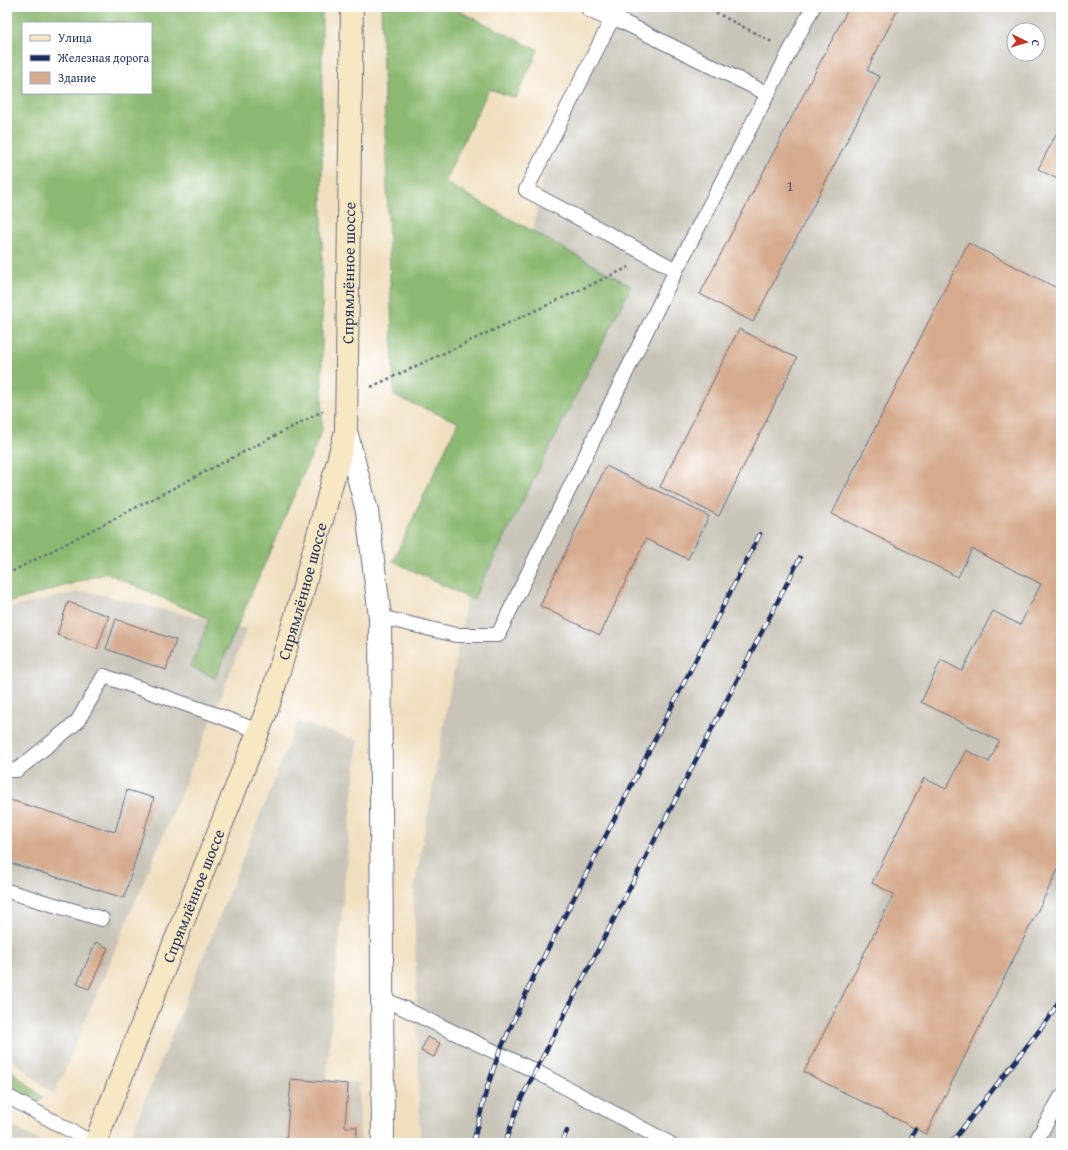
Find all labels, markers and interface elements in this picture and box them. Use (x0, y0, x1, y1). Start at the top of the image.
legend (22, 22, 152, 94)
north arrow (1006, 22, 1046, 62)
text: Улица (58, 29, 92, 46)
text: С (1028, 39, 1044, 47)
text: Железная дорога (57, 49, 149, 66)
text: Здание (58, 69, 97, 86)
house number: 1 (787, 176, 793, 196)
street label: Спрямлённое шоссе (335, 202, 361, 344)
street label: Спрямлённое шоссе (271, 520, 333, 663)
street label: Спрямлённое шоссе (156, 825, 230, 966)

